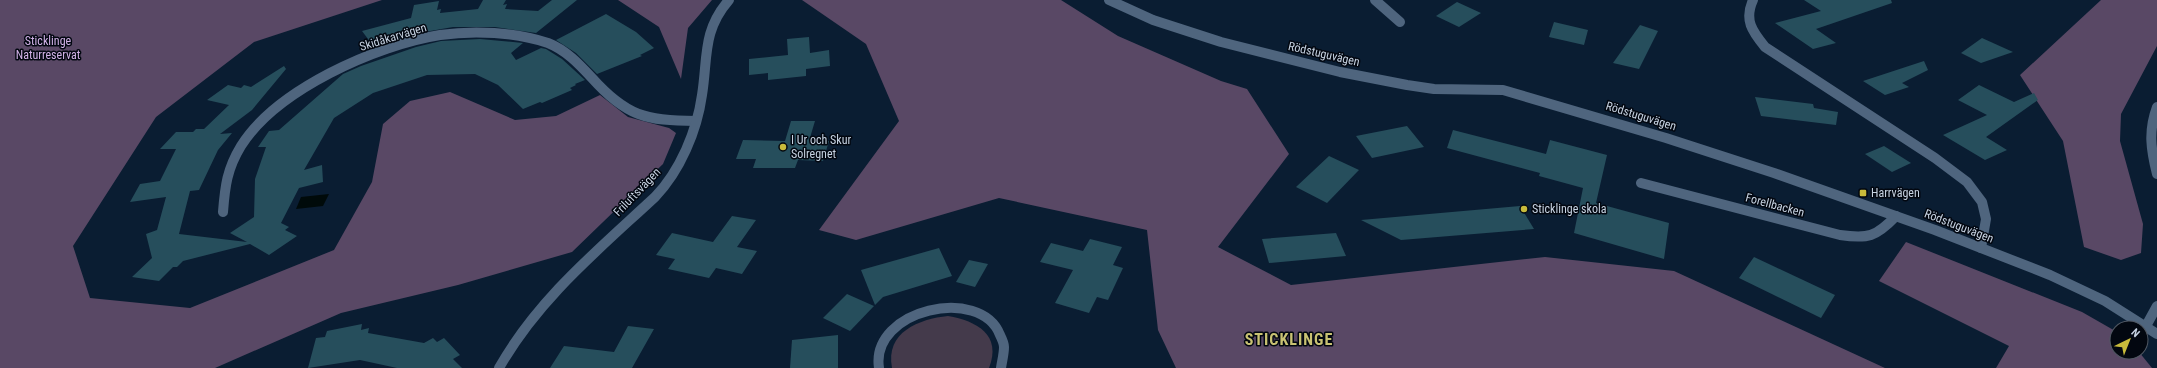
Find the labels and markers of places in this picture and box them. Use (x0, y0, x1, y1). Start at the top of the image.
place label: I Ur och Skur Solregnet (791, 133, 851, 161)
marker: I Ur och Skur Solregnet (778, 142, 788, 152)
place label: Harrvägen (1871, 186, 1920, 200)
marker: Harrvägen (1858, 188, 1868, 198)
place label: Sticklinge skola (1532, 202, 1607, 216)
marker: Sticklinge skola (1519, 204, 1529, 214)

